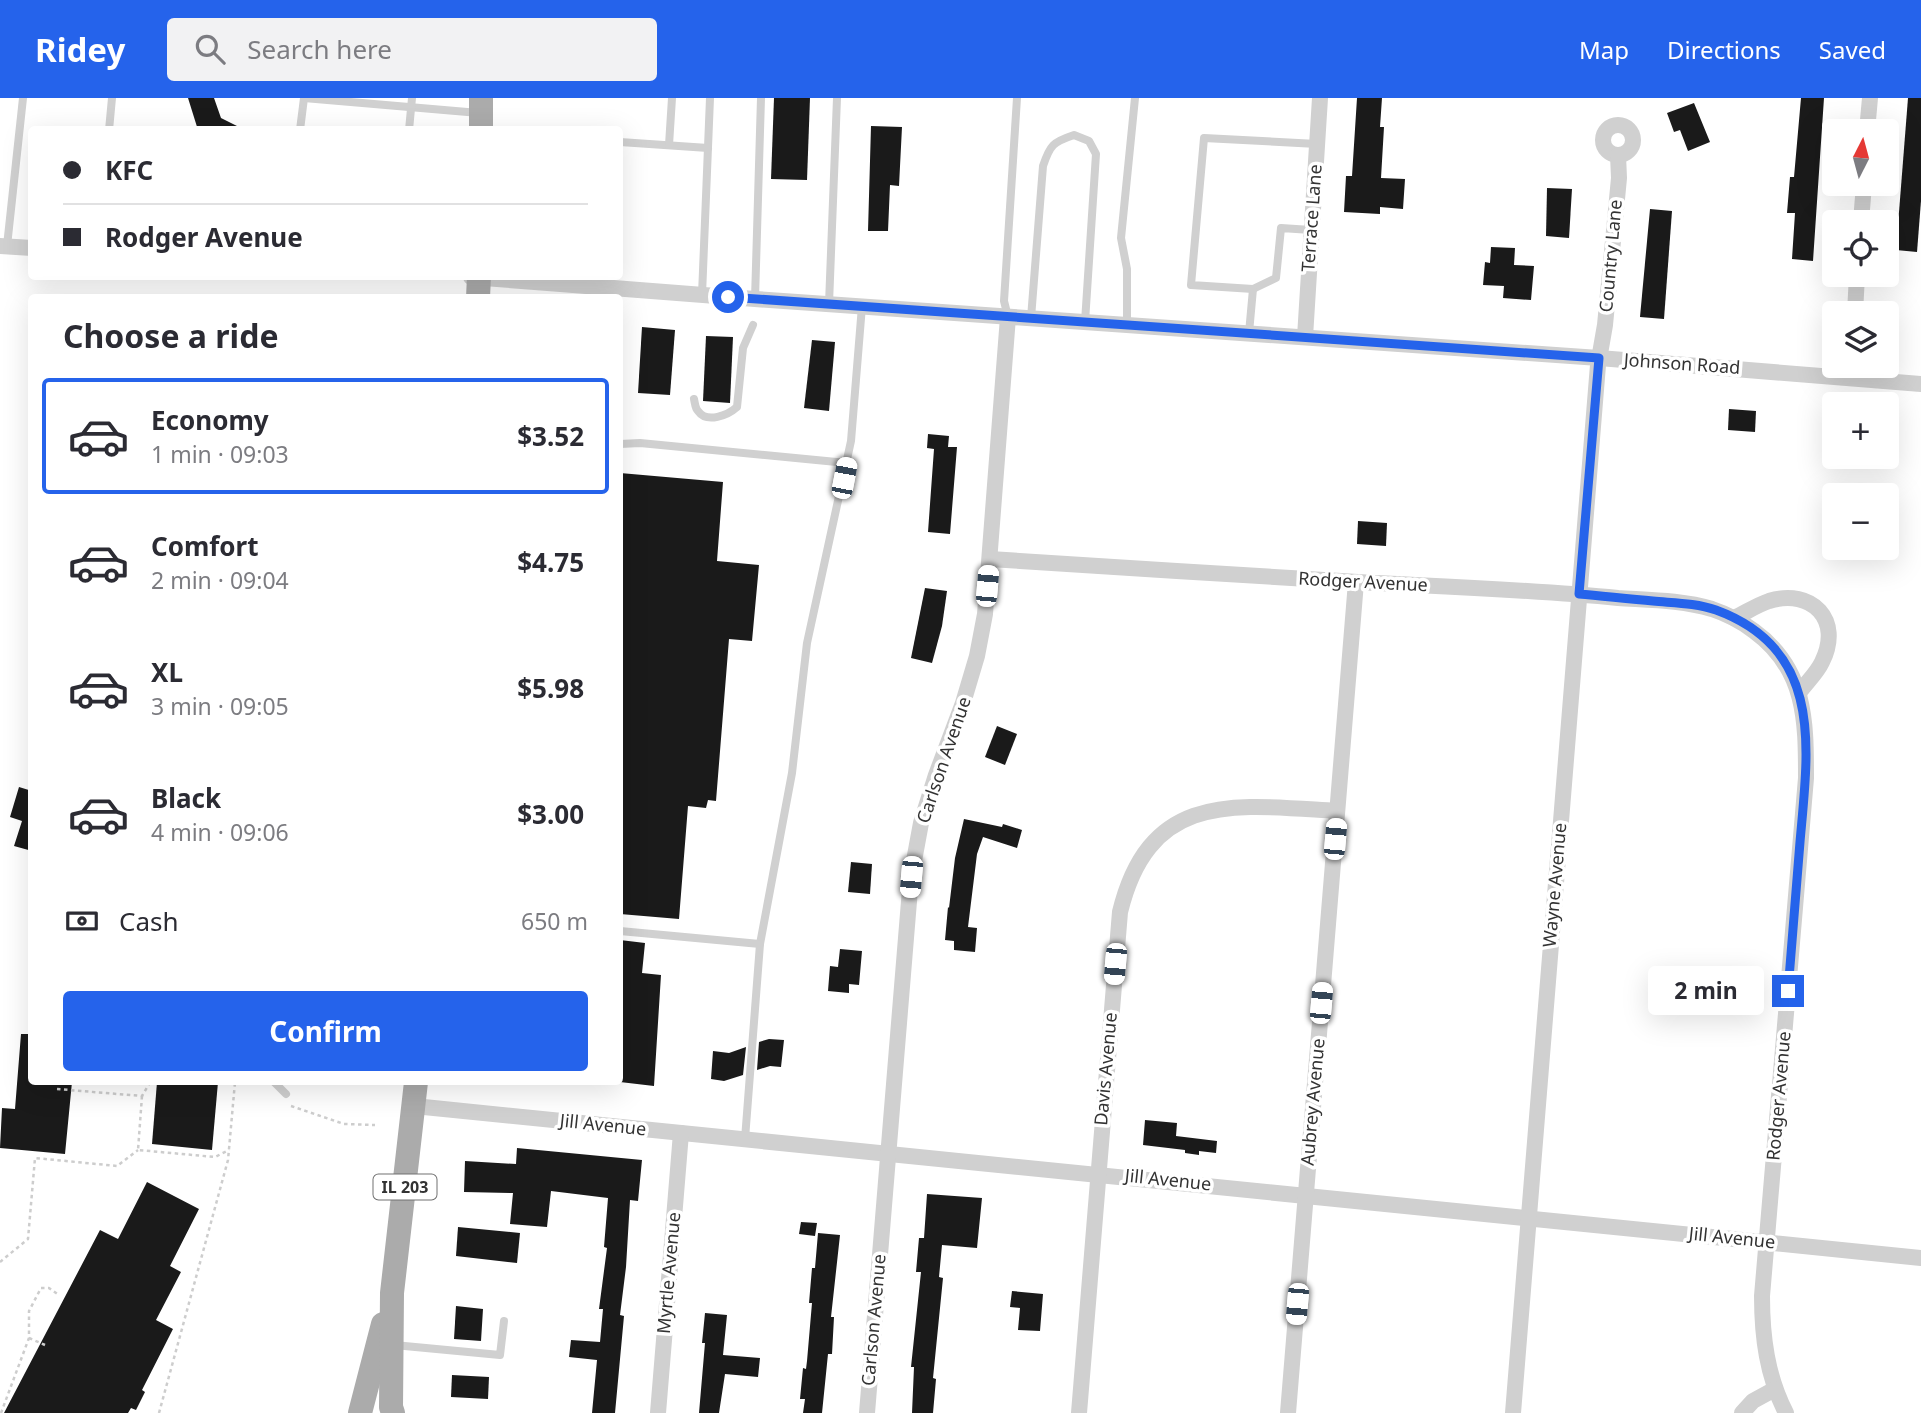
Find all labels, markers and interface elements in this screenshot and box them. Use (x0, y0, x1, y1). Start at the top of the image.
search box (167, 18, 657, 81)
text: Ridey (35, 27, 125, 72)
icon: search (191, 30, 229, 68)
text: Search here (247, 31, 392, 67)
text: Map (1579, 33, 1629, 66)
text: Directions (1667, 33, 1781, 66)
text: Saved (1819, 33, 1886, 66)
north arrow (1822, 119, 1899, 196)
map controls (1822, 119, 1899, 560)
text: KFC (105, 152, 153, 188)
street label: Terrace Lane (1295, 163, 1327, 273)
street label: Country Lane (1593, 199, 1627, 313)
button: locate (1822, 210, 1899, 287)
text: Rodger Avenue (105, 219, 303, 255)
route start (712, 281, 744, 313)
button: layers (1822, 301, 1899, 378)
text: Choose a ride (63, 314, 279, 357)
street label: Johnson Road (1621, 347, 1741, 379)
button: + (1822, 392, 1899, 469)
text: Economy (151, 402, 269, 438)
icon: car (67, 405, 130, 468)
text: $3.52 (517, 418, 584, 454)
text: 1 min · 09:03 (151, 438, 289, 470)
car (830, 455, 859, 501)
button: − (1822, 483, 1899, 560)
text: Comfort (151, 528, 259, 564)
icon: car (67, 531, 130, 594)
text: $4.75 (517, 544, 584, 580)
text: 2 min · 09:04 (151, 564, 289, 596)
car (975, 564, 1000, 608)
street label: Rodger Avenue (1298, 566, 1428, 596)
text: XL (151, 654, 183, 690)
icon: car (67, 657, 130, 720)
text: $5.98 (517, 670, 584, 706)
text: 3 min · 09:05 (151, 690, 289, 722)
street label: Carlson Avenue (910, 693, 976, 826)
text: Black (151, 780, 221, 816)
icon: car (67, 783, 130, 846)
text: $3.00 (517, 796, 584, 832)
text: 4 min · 09:06 (151, 816, 289, 848)
car (1323, 817, 1348, 861)
street label: Wayne Avenue (1537, 822, 1571, 948)
car (899, 855, 924, 899)
icon: cash (63, 902, 101, 940)
text: Cash (119, 903, 179, 939)
text: 650 m (521, 905, 588, 937)
car (1103, 942, 1128, 986)
callout: 2 min (1648, 966, 1764, 1015)
text: 2 min (1674, 974, 1738, 1006)
route end (1772, 975, 1804, 1007)
car (1309, 981, 1334, 1025)
button: Confirm (63, 991, 588, 1071)
street label: Davis Avenue (1088, 1011, 1122, 1127)
street label: Rodger Avenue (1760, 1030, 1796, 1162)
street label: Aubrey Avenue (1294, 1037, 1330, 1167)
street label: Jill Avenue (557, 1107, 647, 1140)
street label: Jill Avenue (1122, 1162, 1212, 1195)
road number: IL 203 (374, 1175, 436, 1200)
street label: Myrtle Avenue (651, 1211, 685, 1335)
street label: Jill Avenue (1686, 1220, 1776, 1253)
street label: Carlson Avenue (855, 1253, 891, 1387)
car (1285, 1282, 1310, 1326)

